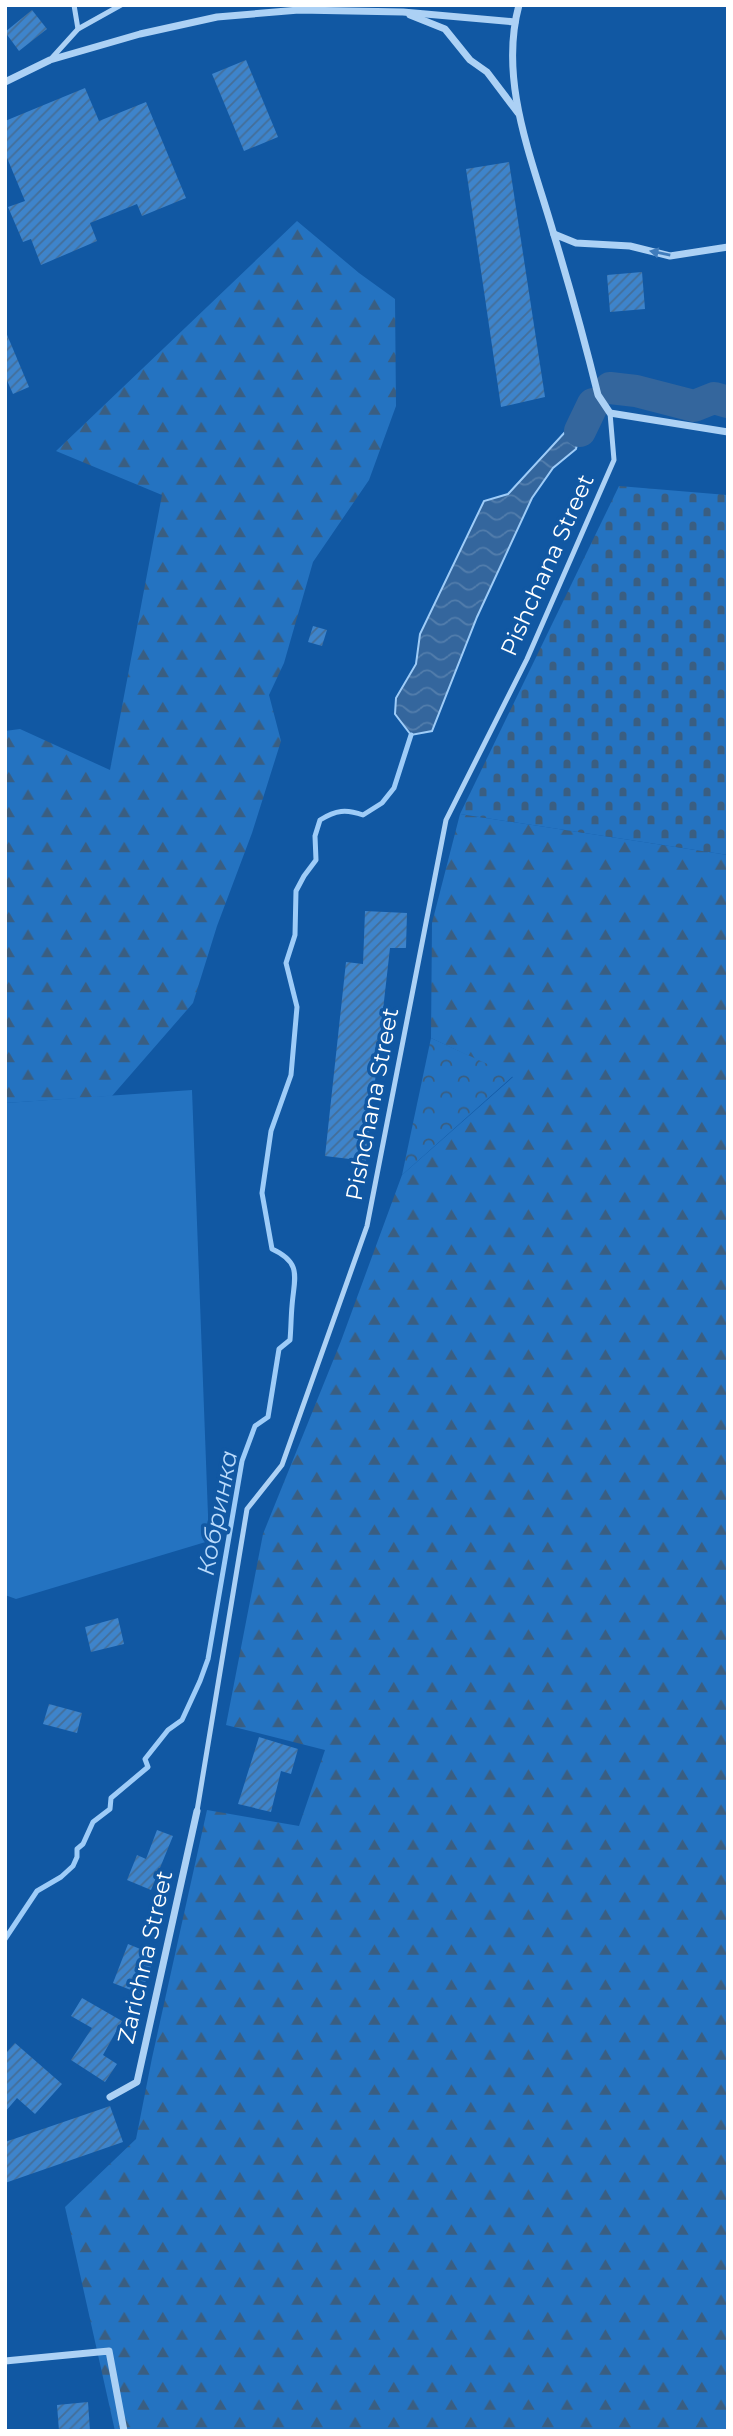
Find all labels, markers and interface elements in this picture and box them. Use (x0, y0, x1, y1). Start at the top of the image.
one-way arrow (649, 247, 671, 258)
street label: Pishchana Street (494, 470, 600, 660)
street label: Pishchana Street (340, 1005, 404, 1203)
water label: Кобринка (191, 1448, 243, 1578)
street label: Zarichna Street (111, 1868, 179, 2046)

